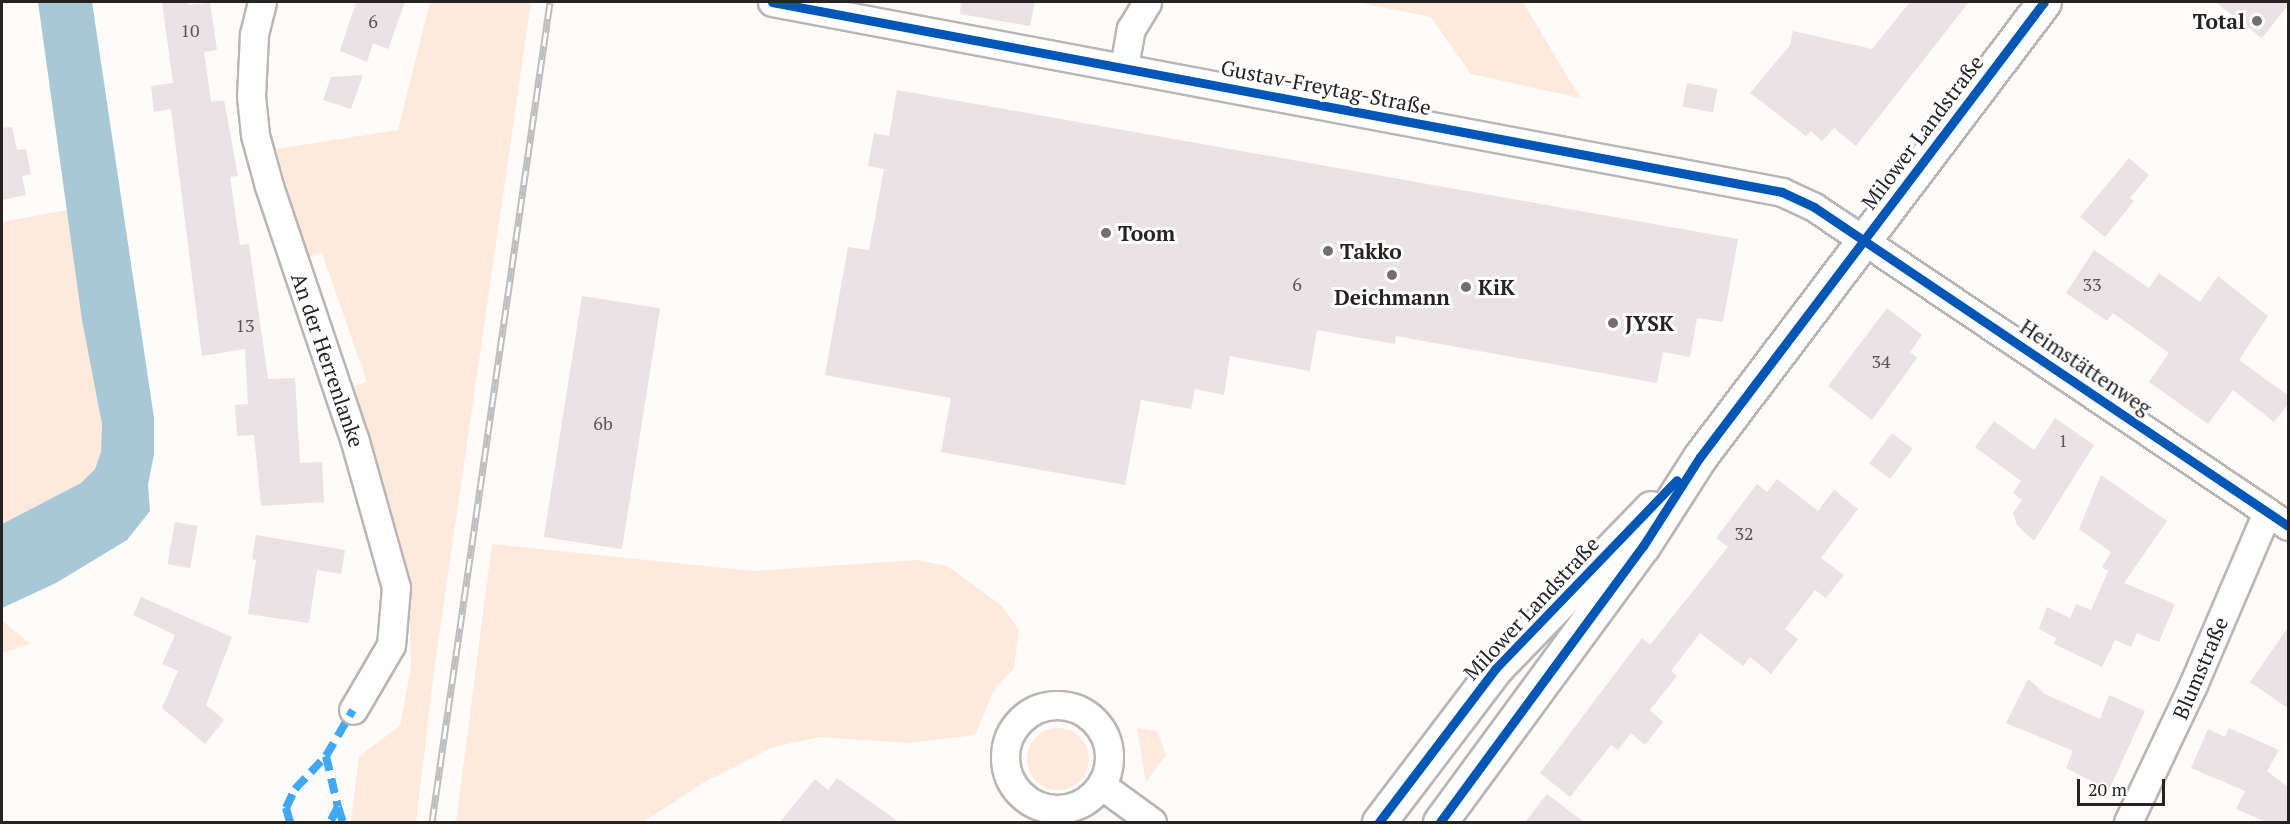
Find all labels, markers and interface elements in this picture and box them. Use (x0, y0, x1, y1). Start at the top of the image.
place label: Total (2193, 8, 2245, 34)
house number: 6 (368, 10, 378, 32)
marker: Total (2250, 14, 2264, 28)
house number: 10 (180, 19, 200, 41)
street label: Milower Landstraße (1856, 50, 1988, 214)
street label: Gustav-Freytag-Straße (1219, 54, 1433, 120)
place label: Toom (1118, 220, 1175, 246)
marker: Toom (1099, 226, 1113, 240)
place label: Takko (1340, 238, 1402, 264)
marker: Takko (1321, 244, 1335, 258)
marker: Deichmann (1385, 268, 1399, 282)
street label: An der Herrenlanke (286, 269, 370, 451)
house number: 6 (1292, 273, 1302, 295)
house number: 33 (2082, 273, 2102, 295)
place label: KiK (1478, 274, 1515, 300)
marker: KiK (1459, 280, 1473, 294)
place label: Deichmann (1334, 284, 1450, 310)
place label: JYSK (1625, 310, 1674, 336)
house number: 13 (235, 314, 255, 336)
street label: Heimstättenweg (2016, 314, 2156, 420)
marker: JYSK (1606, 316, 1620, 330)
house number: 34 (1871, 350, 1891, 372)
house number: 6b (593, 412, 613, 434)
house number: 1 (2058, 429, 2068, 451)
house number: 32 (1734, 522, 1754, 544)
street label: Milower Landstraße (1458, 531, 1604, 685)
street label: Blumstraße (2167, 613, 2233, 723)
scale bar (2080, 767, 2168, 805)
text: 20 m (2088, 777, 2127, 801)

